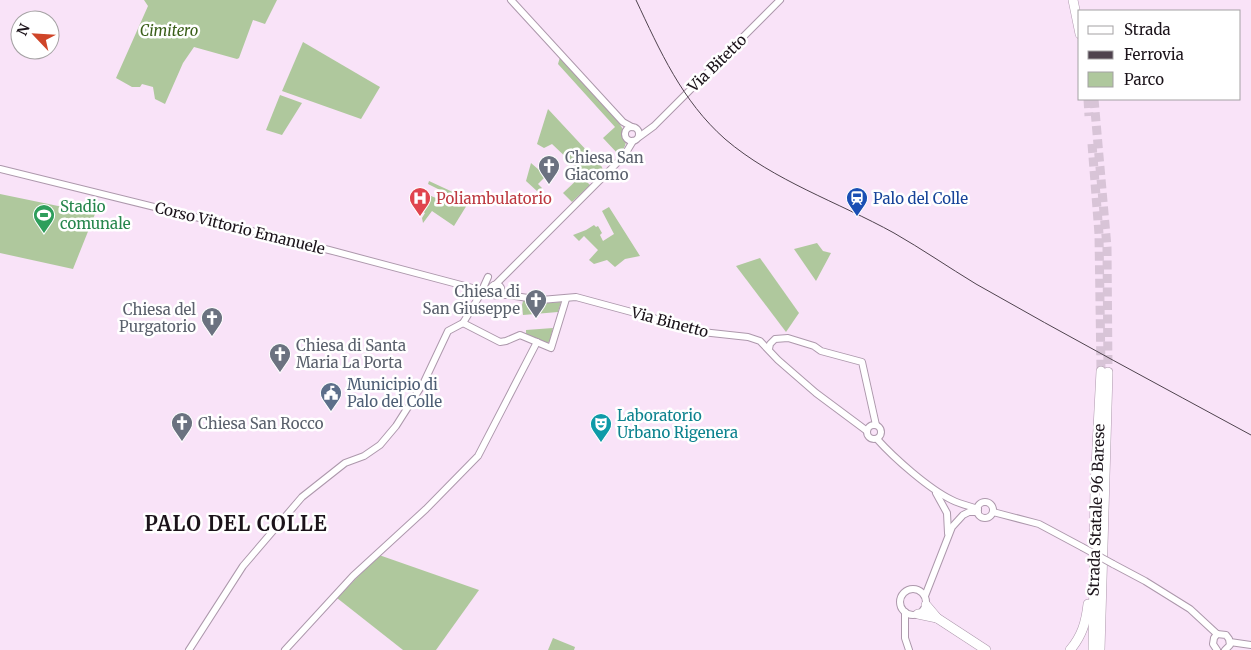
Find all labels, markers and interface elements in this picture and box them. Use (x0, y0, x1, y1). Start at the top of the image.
north arrow (10, 10, 60, 60)
legend (1078, 10, 1241, 100)
text: Strada (1124, 20, 1171, 39)
text: N (13, 21, 34, 38)
park label: Cimitero (140, 21, 198, 40)
street label: Via Bitetto (683, 30, 751, 96)
text: Ferrovia (1124, 45, 1184, 64)
text: Parco (1124, 70, 1164, 89)
place label: Chiesa San Giacomo (565, 148, 644, 184)
church icon: Chiesa San Giacomo (537, 154, 561, 185)
hospital icon: Poliambulatorio (408, 186, 432, 217)
station icon: Palo del Colle (845, 186, 869, 217)
place label: Poliambulatorio (436, 189, 552, 208)
place label: Palo del Colle (873, 189, 968, 208)
place label: Stadio comunale (60, 197, 131, 233)
street label: Corso Vittorio Emanuele (153, 198, 327, 258)
sports icon: Stadio comunale (32, 203, 56, 234)
place label: Chiesa di San Giuseppe (423, 282, 520, 318)
church icon: Chiesa di San Giuseppe (524, 288, 548, 319)
place label: Chiesa del Purgatorio (119, 300, 196, 336)
street label: Via Binetto (628, 302, 711, 341)
church icon: Chiesa del Purgatorio (200, 306, 224, 337)
place label: Chiesa di Santa Maria La Porta (296, 336, 406, 372)
church icon: Chiesa di Santa Maria La Porta (268, 342, 292, 373)
place label: Municipio di Palo del Colle (347, 375, 442, 411)
public building icon: Municipio di Palo del Colle (319, 381, 343, 412)
place label: Laboratorio Urbano Rigenera (617, 406, 738, 442)
church icon: Chiesa San Rocco (170, 411, 194, 442)
theatre icon: Laboratorio Urbano Rigenera (589, 412, 613, 443)
place label: Chiesa San Rocco (198, 414, 324, 433)
street label: Strada Statale 96 Barese (1083, 423, 1109, 597)
district label: PALO DEL COLLE (144, 511, 328, 536)

